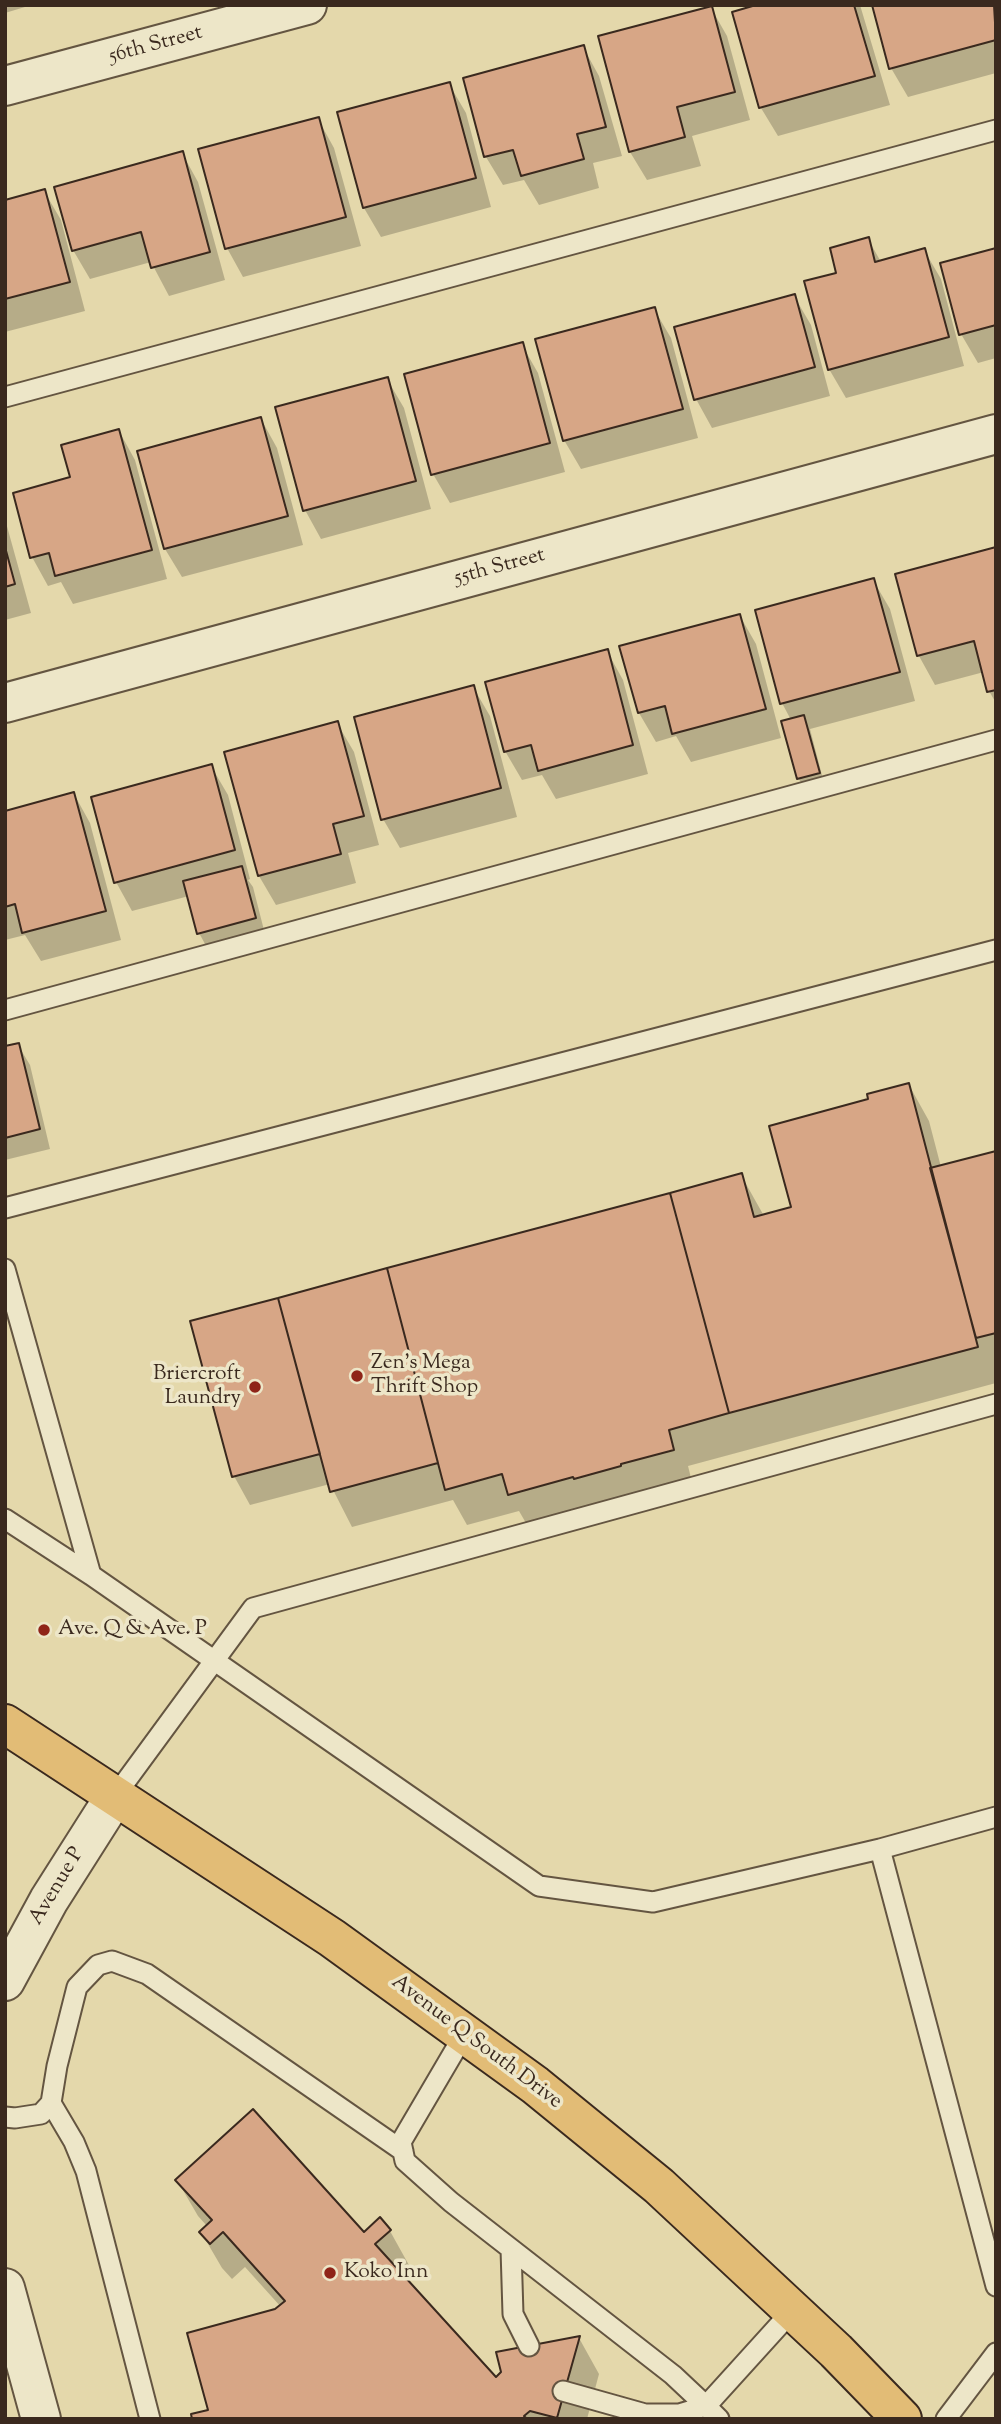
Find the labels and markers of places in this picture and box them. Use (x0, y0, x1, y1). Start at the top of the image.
place label: Zen’s Mega Thrift Shop (371, 1351, 478, 1401)
place label: Briercroft Laundry (153, 1362, 241, 1412)
marker: Zen’s Mega Thrift Shop (349, 1368, 365, 1384)
marker: Briercroft Laundry (247, 1379, 263, 1395)
place label: Ave. Q & Ave. P (58, 1617, 207, 1643)
marker: Ave. Q & Ave. P (36, 1622, 52, 1638)
place label: Koko Inn (344, 2260, 428, 2286)
marker: Koko Inn (322, 2265, 338, 2281)

